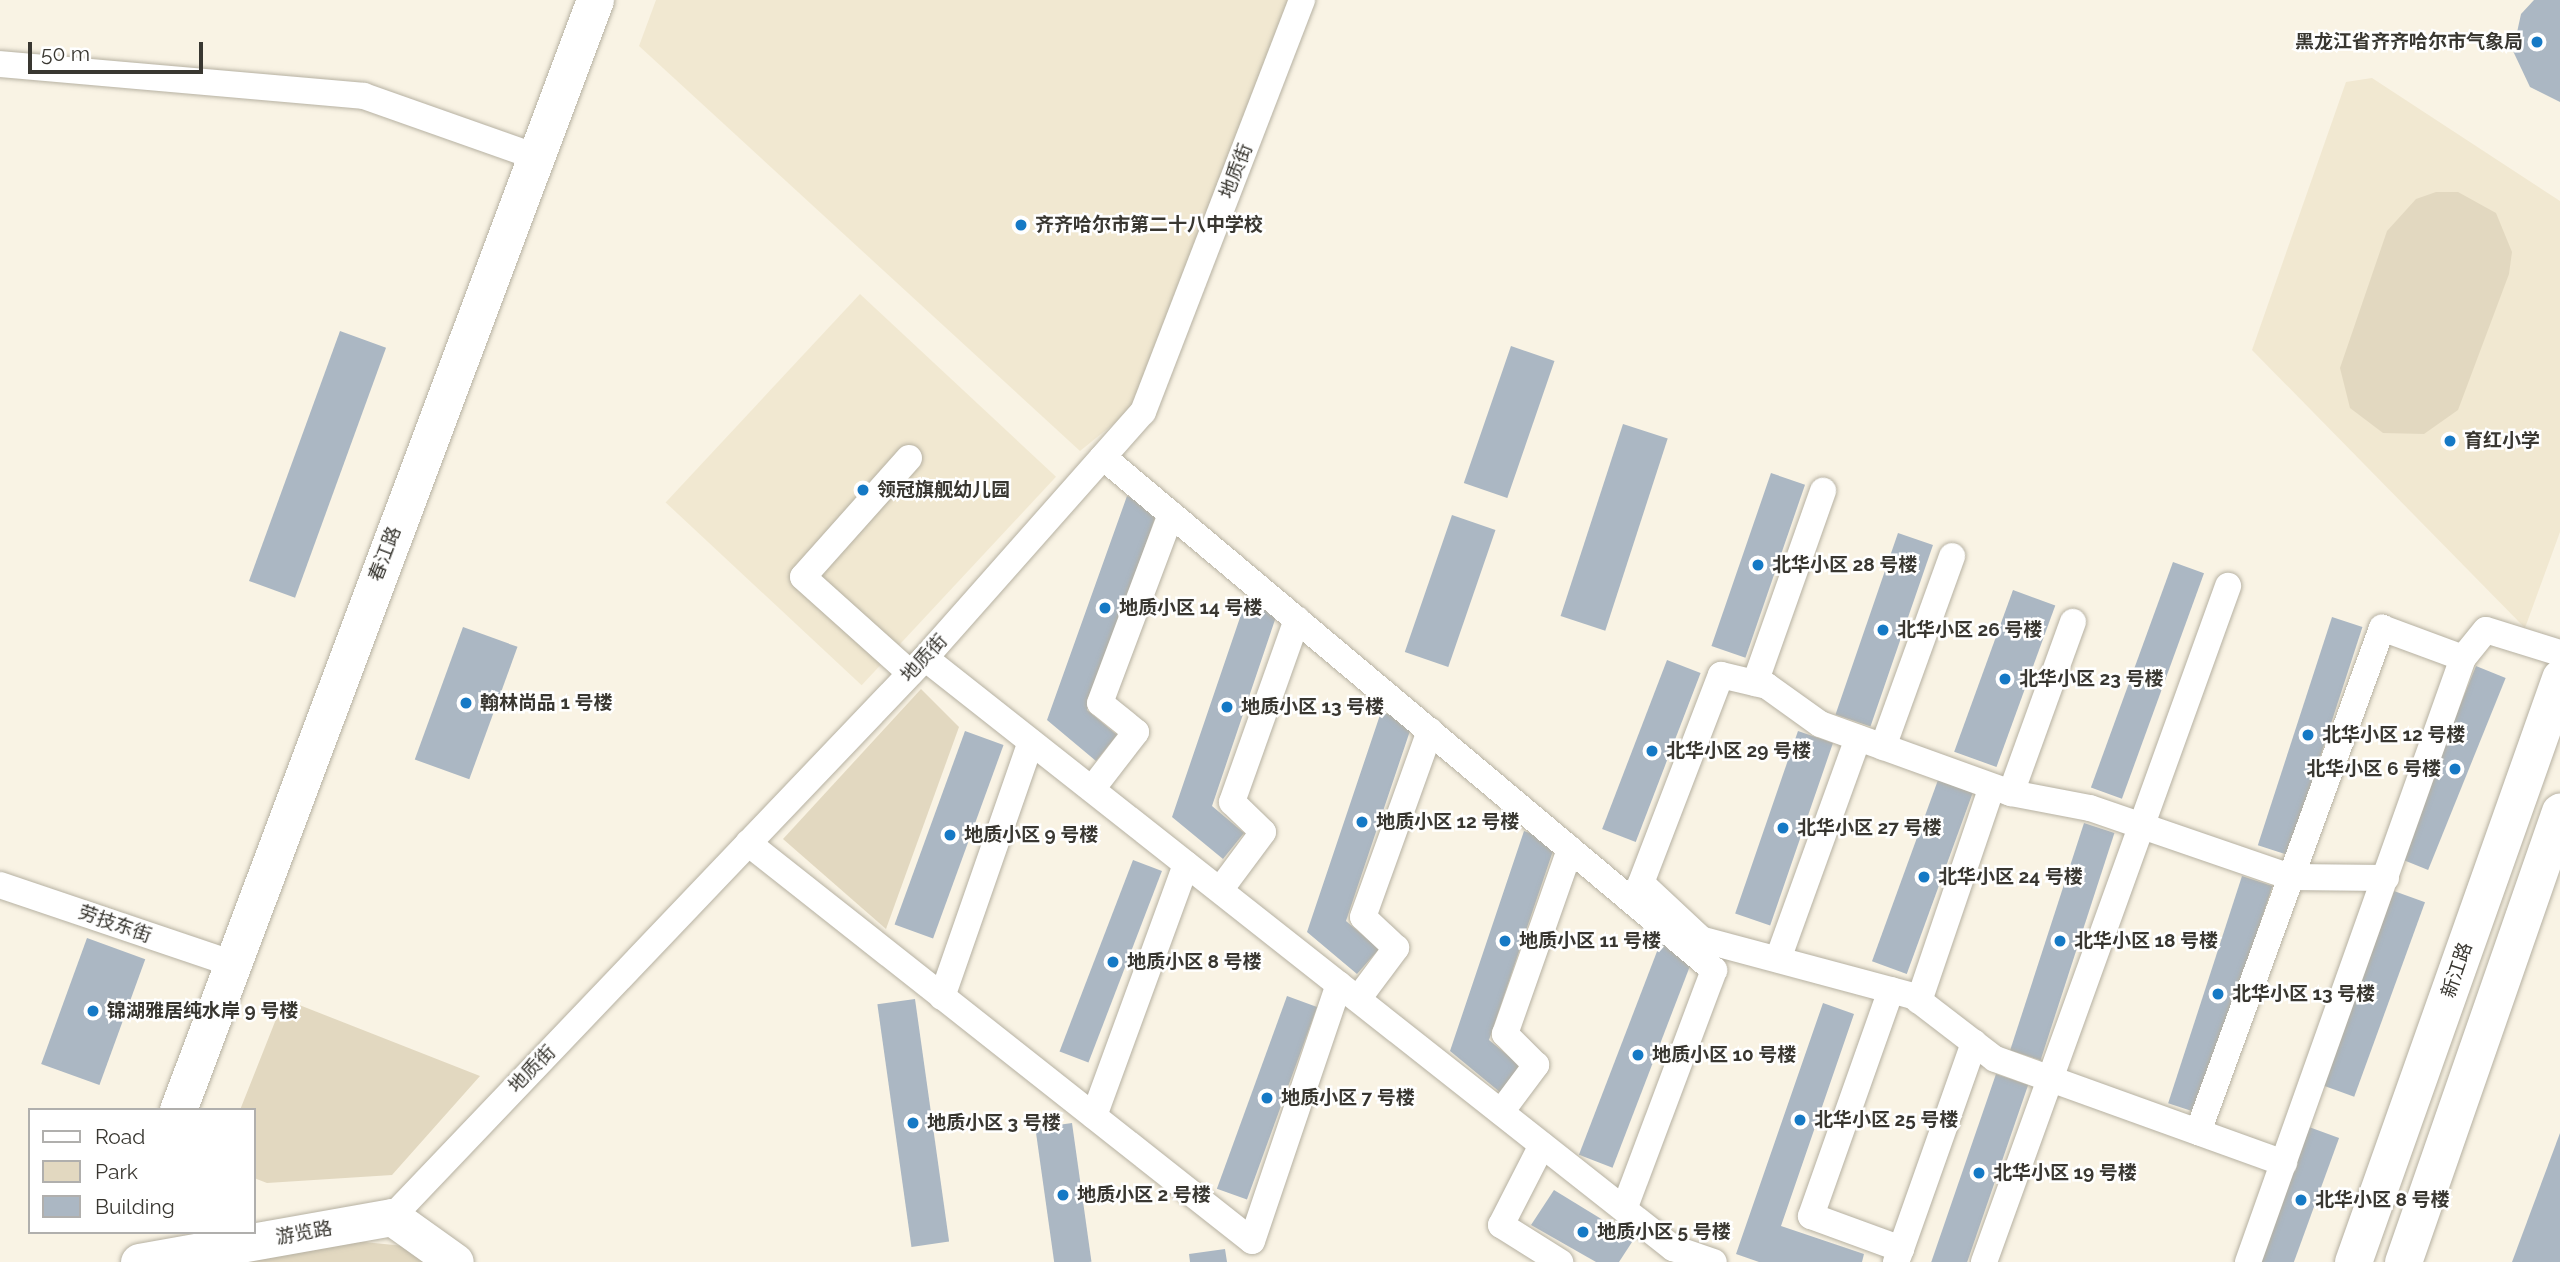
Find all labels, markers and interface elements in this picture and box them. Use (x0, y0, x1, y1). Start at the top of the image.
scale bar (32, 28, 206, 72)
place label: 黑龙江省齐齐哈尔市气象局 (2295, 31, 2523, 53)
marker: 黑龙江省齐齐哈尔市气象局 (2529, 34, 2545, 50)
text: 50 m (41, 41, 90, 66)
street label: 地质街 (1215, 140, 1257, 202)
place label: 齐齐哈尔市第二十八中学校 (1035, 214, 1263, 236)
marker: 齐齐哈尔市第二十八中学校 (1013, 217, 1029, 233)
place label: 育红小学 (2464, 430, 2540, 452)
marker: 育红小学 (2442, 433, 2458, 449)
place label: 领冠旗舰幼儿园 (877, 479, 1010, 501)
marker: 领冠旗舰幼儿园 (855, 482, 871, 498)
street label: 春江路 (364, 523, 406, 585)
place label: 北华小区 28 号楼 (1772, 554, 1917, 576)
marker: 北华小区 28 号楼 (1750, 557, 1766, 573)
place label: 地质小区 14 号楼 (1119, 597, 1262, 619)
marker: 地质小区 14 号楼 (1097, 600, 1113, 616)
place label: 北华小区 26 号楼 (1897, 619, 2042, 641)
marker: 北华小区 26 号楼 (1875, 622, 1891, 638)
street label: 地质街 (896, 629, 952, 687)
place label: 北华小区 23 号楼 (2019, 668, 2163, 690)
marker: 北华小区 23 号楼 (1997, 671, 2013, 687)
place label: 翰林尚品 1 号楼 (480, 692, 613, 714)
marker: 翰林尚品 1 号楼 (458, 695, 474, 711)
place label: 地质小区 13 号楼 (1241, 696, 1384, 718)
marker: 地质小区 13 号楼 (1219, 699, 1235, 715)
place label: 北华小区 12 号楼 (2322, 724, 2465, 746)
marker: 北华小区 12 号楼 (2300, 727, 2316, 743)
place label: 北华小区 29 号楼 (1666, 740, 1811, 762)
marker: 北华小区 29 号楼 (1644, 743, 1660, 759)
place label: 北华小区 6 号楼 (2306, 758, 2441, 780)
marker: 北华小区 6 号楼 (2447, 761, 2463, 777)
place label: 地质小区 12 号楼 (1376, 811, 1519, 833)
marker: 地质小区 12 号楼 (1354, 814, 1370, 830)
place label: 北华小区 27 号楼 (1797, 817, 1941, 839)
marker: 北华小区 27 号楼 (1775, 820, 1791, 836)
place label: 地质小区 9 号楼 (964, 824, 1098, 846)
marker: 地质小区 9 号楼 (942, 827, 958, 843)
place label: 北华小区 24 号楼 (1938, 866, 2083, 888)
marker: 北华小区 24 号楼 (1916, 869, 1932, 885)
street label: 劳技东街 (75, 901, 155, 947)
place label: 地质小区 11 号楼 (1519, 930, 1661, 952)
place label: 北华小区 18 号楼 (2074, 930, 2218, 952)
marker: 地质小区 11 号楼 (1497, 933, 1513, 949)
marker: 北华小区 18 号楼 (2052, 933, 2068, 949)
street label: 新江路 (2437, 939, 2477, 1001)
place label: 地质小区 8 号楼 (1127, 951, 1262, 973)
marker: 地质小区 8 号楼 (1105, 954, 1121, 970)
place label: 北华小区 13 号楼 (2232, 983, 2375, 1005)
marker: 北华小区 13 号楼 (2210, 986, 2226, 1002)
place label: 锦湖雅居纯水岸 9 号楼 (107, 1000, 298, 1022)
marker: 锦湖雅居纯水岸 9 号楼 (85, 1003, 101, 1019)
street label: 地质街 (504, 1041, 560, 1097)
place label: 地质小区 10 号楼 (1652, 1044, 1796, 1066)
marker: 地质小区 10 号楼 (1630, 1047, 1646, 1063)
place label: 地质小区 7 号楼 (1281, 1087, 1415, 1109)
marker: 地质小区 7 号楼 (1259, 1090, 1275, 1106)
legend (28, 1108, 256, 1234)
place label: 北华小区 25 号楼 (1814, 1109, 1958, 1131)
place label: 地质小区 3 号楼 (927, 1112, 1061, 1134)
marker: 北华小区 25 号楼 (1792, 1112, 1808, 1128)
marker: 地质小区 3 号楼 (905, 1115, 921, 1131)
text: Road (95, 1124, 145, 1149)
text: Park (95, 1159, 138, 1184)
place label: 北华小区 19 号楼 (1993, 1162, 2137, 1184)
marker: 北华小区 19 号楼 (1971, 1165, 1987, 1181)
place label: 地质小区 2 号楼 (1077, 1184, 1211, 1206)
marker: 地质小区 2 号楼 (1055, 1187, 1071, 1203)
place label: 北华小区 8 号楼 (2315, 1189, 2450, 1211)
marker: 北华小区 8 号楼 (2293, 1192, 2309, 1208)
text: Building (95, 1194, 175, 1219)
street label: 游览路 (274, 1217, 334, 1249)
place label: 地质小区 5 号楼 (1597, 1221, 1731, 1243)
marker: 地质小区 5 号楼 (1575, 1224, 1591, 1240)

